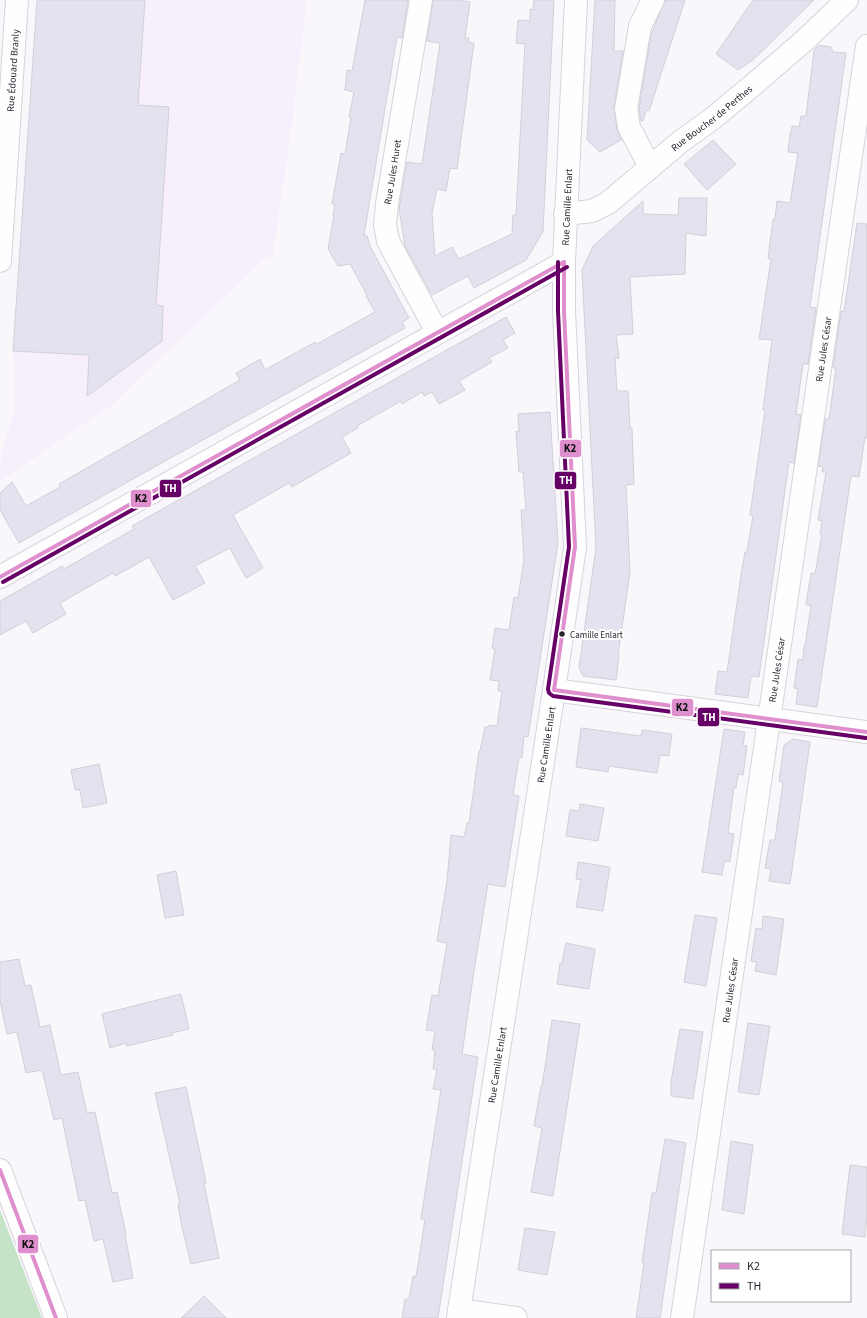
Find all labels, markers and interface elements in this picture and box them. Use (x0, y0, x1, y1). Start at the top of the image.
street label: Rue Édouard Branly (4, 28, 23, 112)
street label: Rue Boucher de Perthes (668, 82, 756, 155)
street label: Rue Jules Huret (381, 138, 405, 206)
street label: Rue Camille Enlart (559, 168, 576, 246)
street label: Rue Jules César (812, 315, 836, 383)
line badge: K2 (559, 439, 582, 458)
text: K2 (564, 441, 576, 456)
line badge: TH (554, 471, 577, 490)
text: TH (559, 473, 573, 488)
line badge: TH (159, 479, 182, 498)
text: TH (163, 481, 177, 496)
line badge: K2 (130, 489, 152, 508)
text: K2 (135, 491, 147, 506)
marker: Camille Enlart (557, 629, 567, 639)
place label: Camille Enlart (570, 629, 623, 642)
street label: Rue Jules César (766, 636, 789, 703)
line badge: K2 (671, 698, 694, 717)
text: K2 (676, 700, 688, 715)
street label: Rue Camille Enlart (534, 705, 559, 784)
line badge: TH (697, 707, 720, 727)
text: TH (702, 710, 716, 725)
street label: Rue Jules César (719, 957, 742, 1024)
street label: Rue Camille Enlart (485, 1025, 511, 1104)
line badge: K2 (17, 1234, 39, 1254)
text: K2 (22, 1237, 34, 1252)
legend (711, 1250, 851, 1302)
text: K2 (747, 1258, 760, 1275)
text: TH (747, 1278, 761, 1295)

